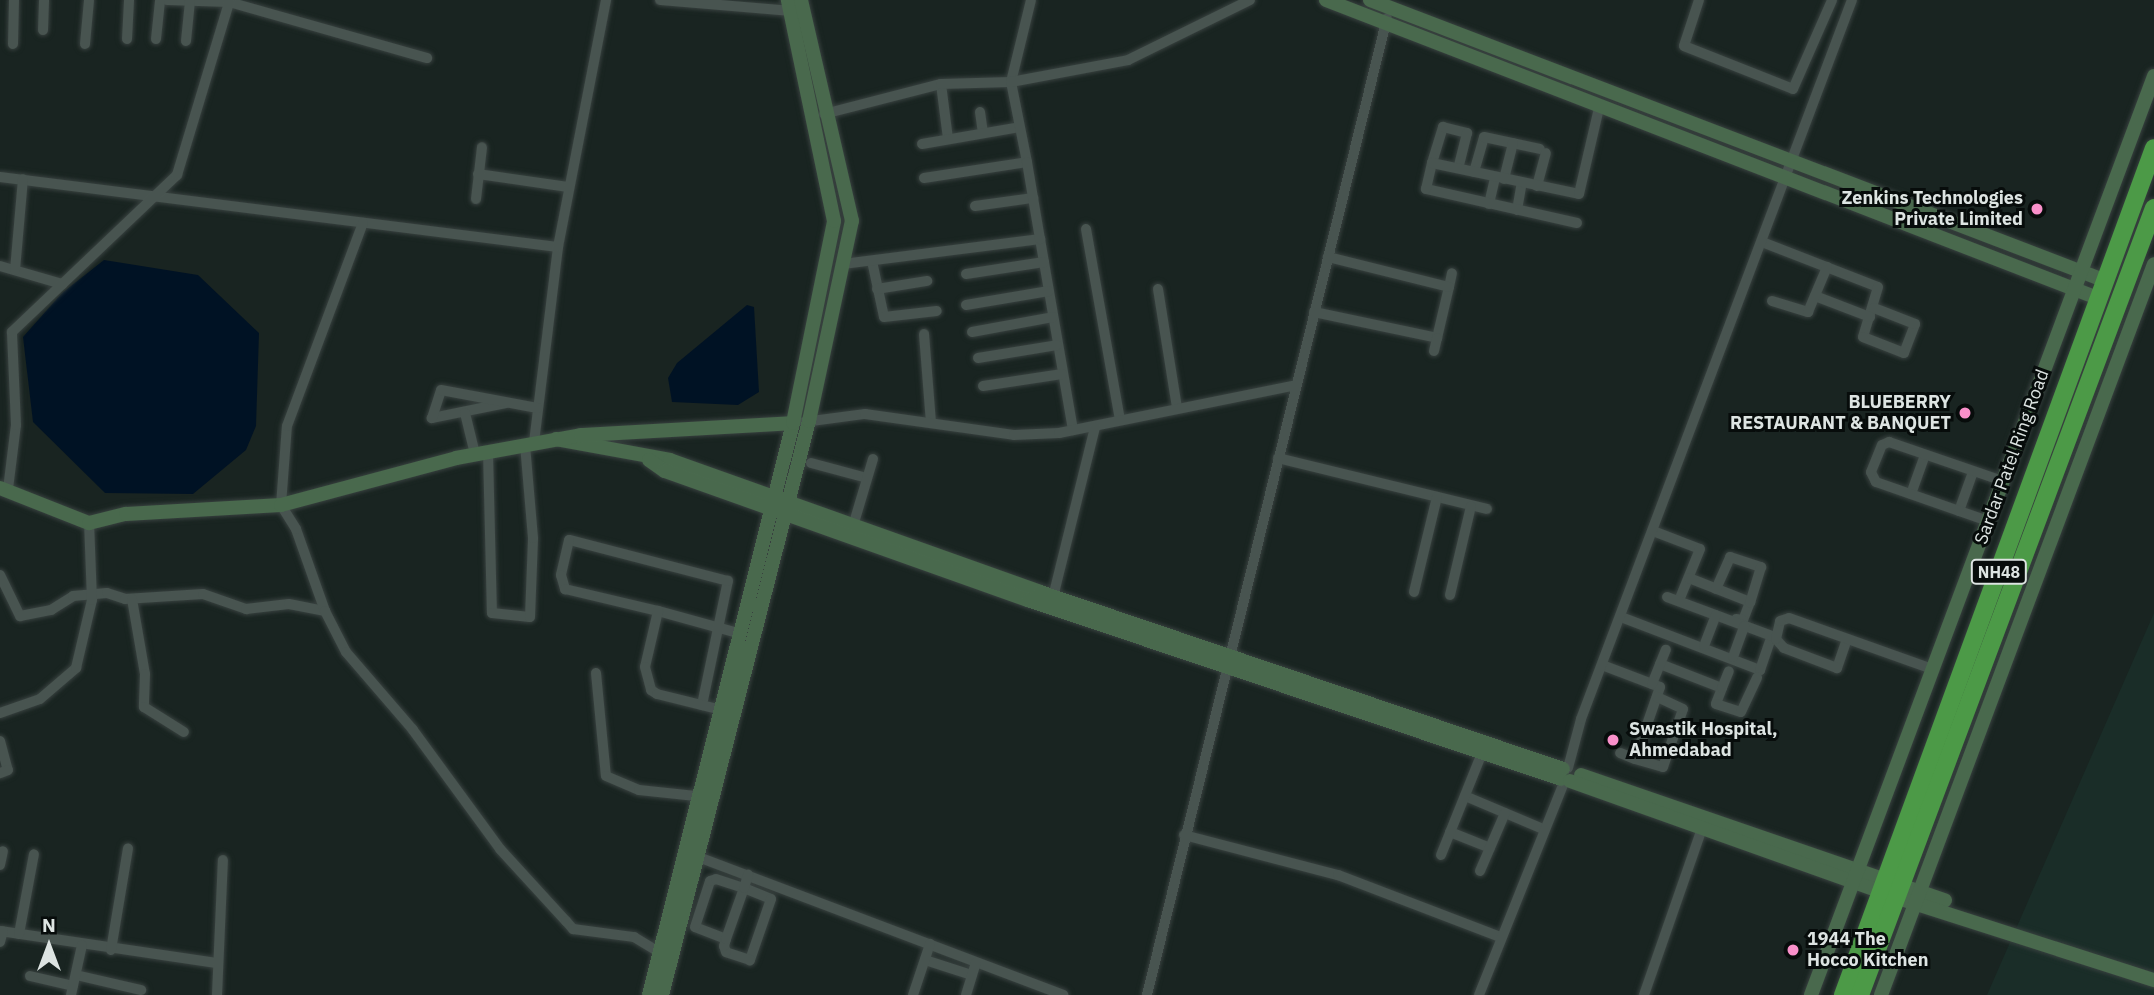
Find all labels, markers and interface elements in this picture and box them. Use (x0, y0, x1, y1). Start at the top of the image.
place label: Zenkins Technologies Private Limited (1841, 188, 2023, 230)
marker: Zenkins Technologies Private Limited (2029, 201, 2045, 217)
street label: Sardar Patel Ring Road (1970, 367, 2054, 547)
place label: BLUEBERRY RESTAURANT & BANQUET (1730, 392, 1951, 434)
marker: BLUEBERRY RESTAURANT & BANQUET (1957, 405, 1973, 421)
road number: NH48 (1969, 559, 2029, 584)
place label: Swastik Hospital, Ahmedabad (1629, 719, 1778, 762)
marker: Swastik Hospital, Ahmedabad (1603, 730, 1623, 750)
north arrow (14, 911, 84, 981)
text: N (42, 913, 56, 937)
place label: 1944 The Hocco Kitchen (1807, 929, 1928, 972)
marker: 1944 The Hocco Kitchen (1785, 942, 1801, 958)

